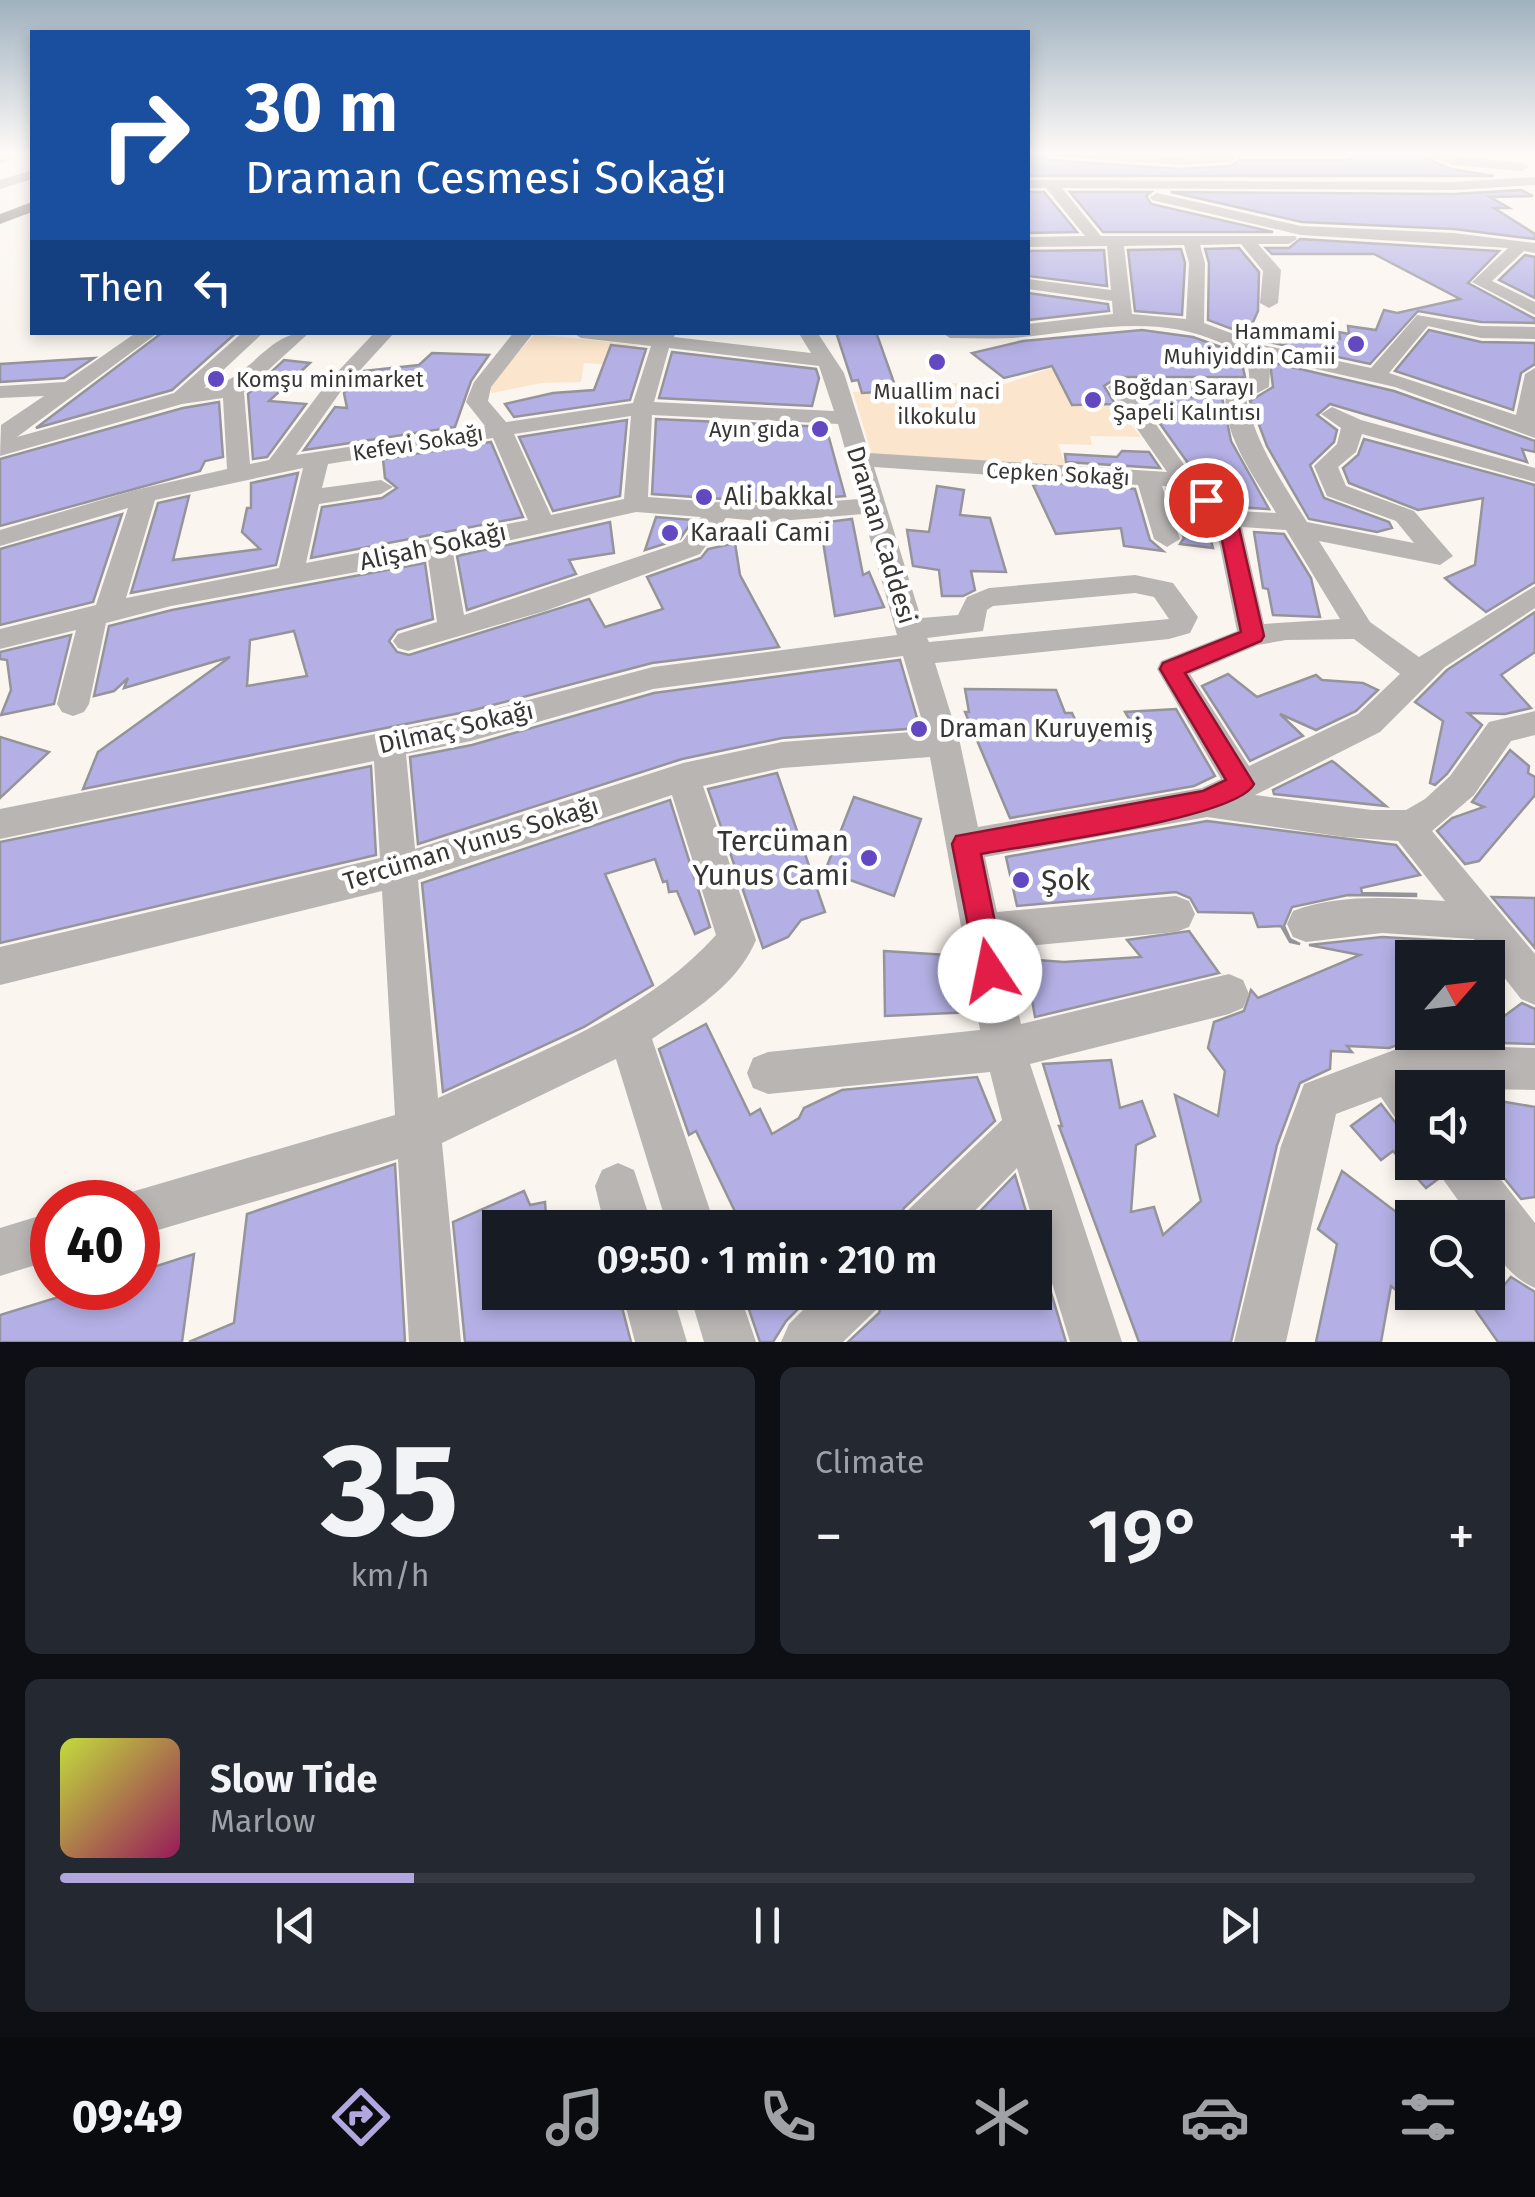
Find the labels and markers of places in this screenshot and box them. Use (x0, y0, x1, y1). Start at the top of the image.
place label: Hammami Muhiyiddin Camii (1163, 318, 1336, 370)
marker: Hammami Muhiyiddin Camii (1345, 333, 1367, 355)
marker: Muallim naci ilkokulu (926, 351, 948, 373)
place label: Komşu minimarket (236, 366, 424, 393)
marker: Komşu minimarket (205, 368, 227, 390)
place label: Boğdan Sarayı Şapeli Kalıntısı (1113, 374, 1261, 426)
place label: Muallim naci ilkokulu (873, 378, 1001, 430)
marker: Boğdan Sarayı Şapeli Kalıntısı (1082, 389, 1104, 411)
place label: Ayın gıda (709, 416, 800, 443)
marker: Ayın gıda (809, 418, 831, 440)
pin (1164, 458, 1249, 543)
place label: Ali bakkal (724, 482, 833, 512)
marker: Ali bakkal (693, 486, 715, 508)
place label: Karaali Cami (690, 518, 831, 548)
marker: Karaali Cami (659, 522, 681, 544)
place label: Draman Kuruyemiş (939, 714, 1153, 744)
marker: Draman Kuruyemiş (908, 718, 930, 740)
place label: Tercüman Yunus Cami (693, 823, 849, 893)
marker: Tercüman Yunus Cami (858, 847, 880, 869)
place label: Şok (1041, 862, 1091, 898)
marker: Şok (1010, 869, 1032, 891)

